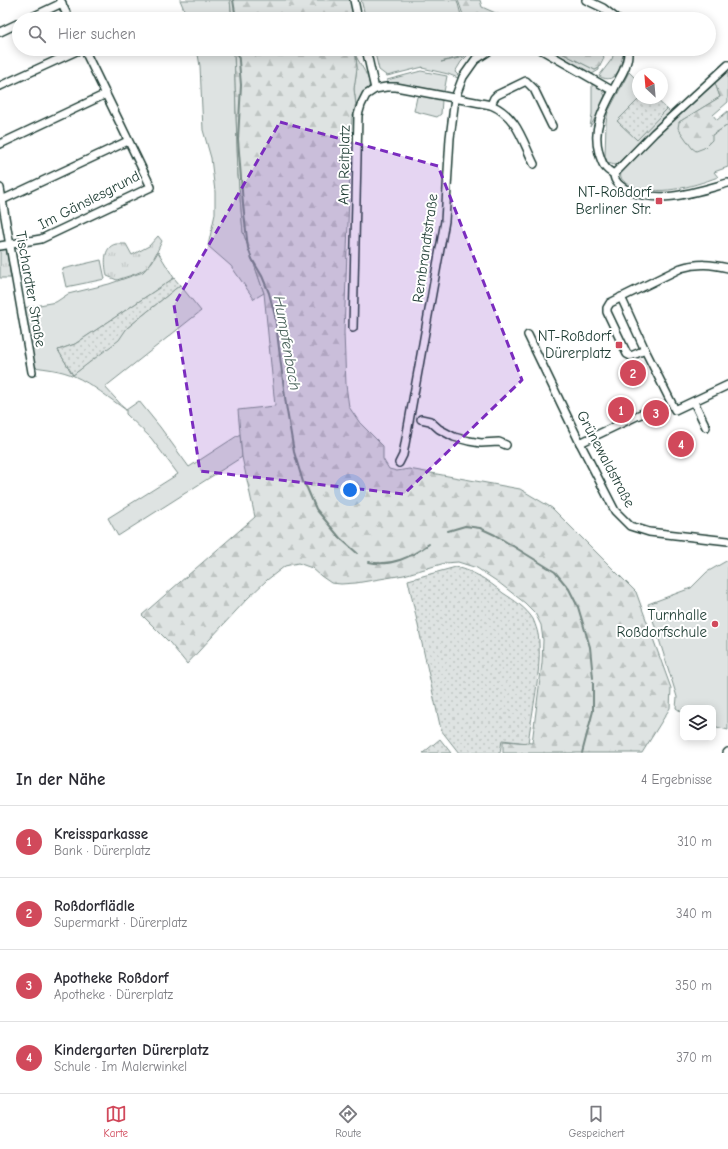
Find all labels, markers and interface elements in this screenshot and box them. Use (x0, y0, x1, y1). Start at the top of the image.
search box (12, 12, 716, 56)
icon: search (26, 23, 48, 45)
text: Hier suchen (58, 25, 136, 43)
north arrow (632, 68, 668, 104)
street label: Am Reitplatz (334, 124, 354, 205)
street label: Im Gänslesgrund (35, 167, 143, 233)
place label: NT-Roßdorf Berliner Str. (575, 183, 652, 218)
street label: Rembrandtstraße (408, 192, 442, 304)
marker: NT-Roßdorf Berliner Str. (654, 196, 664, 206)
street label: Tischardter Straße (12, 230, 50, 349)
water label: Humpfenbach (270, 294, 304, 392)
place label: NT-Roßdorf Dürerplatz (538, 327, 612, 362)
marker: NT-Roßdorf Dürerplatz (614, 340, 624, 350)
pin: 2 (620, 358, 646, 388)
pin: 1 (608, 395, 634, 425)
pin: 3 (643, 398, 669, 428)
street label: Grünewaldstraße (573, 407, 639, 511)
pin: 4 (668, 429, 694, 459)
your location (340, 480, 360, 500)
place label: Turnhalle Roßdorfschule (616, 606, 707, 641)
marker: Turnhalle Roßdorfschule (710, 619, 720, 629)
map controls (680, 705, 716, 741)
button: layers (680, 705, 716, 741)
text: In der Nähe (16, 770, 105, 789)
text: 4 Ergebnisse (641, 772, 712, 787)
text: Kreissparkasse (54, 825, 148, 843)
text: 1 (26, 834, 32, 849)
text: 310 m (677, 834, 712, 849)
text: Bank · Dürerplatz (54, 843, 150, 858)
text: Roßdorflädle (54, 897, 135, 915)
text: 2 (26, 906, 32, 921)
text: 340 m (676, 906, 712, 921)
text: Supermarkt · Dürerplatz (54, 915, 187, 930)
text: Apotheke Roßdorf (54, 969, 169, 987)
text: 3 (26, 978, 32, 993)
text: 350 m (675, 978, 712, 993)
text: Apotheke · Dürerplatz (54, 987, 173, 1002)
text: Kindergarten Dürerplatz (54, 1041, 209, 1059)
text: 4 (26, 1050, 32, 1065)
text: 370 m (676, 1050, 712, 1065)
text: Schule · Im Malerwinkel (54, 1059, 187, 1074)
tab: Karte (104, 1103, 128, 1140)
tab: Route (335, 1103, 361, 1140)
tab: Gespeichert (568, 1103, 624, 1140)

